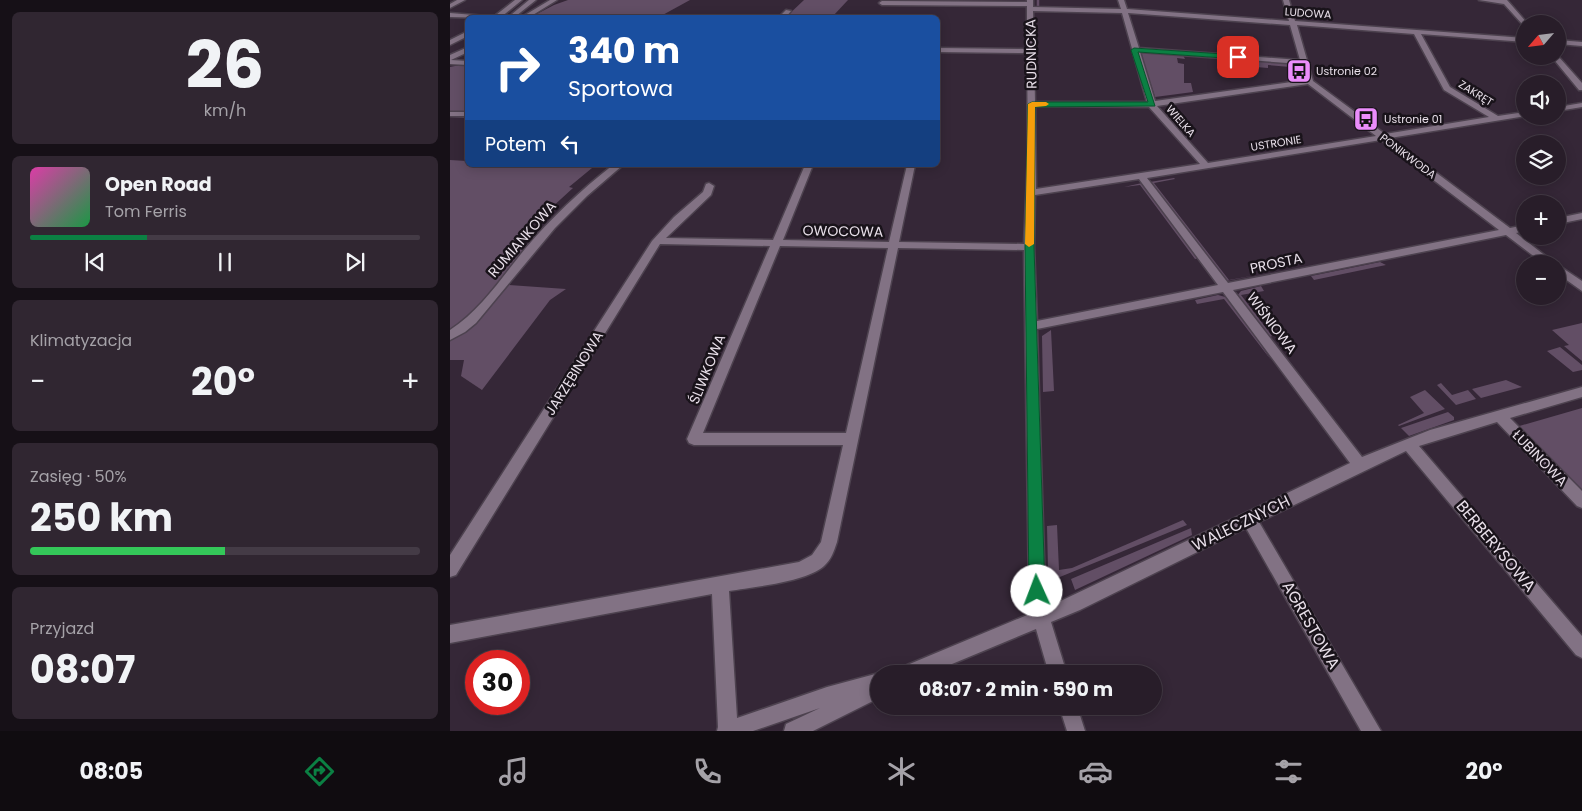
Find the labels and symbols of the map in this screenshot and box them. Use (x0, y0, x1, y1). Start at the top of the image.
street label: LUDOWA (1284, 3, 1332, 23)
north arrow (1516, 15, 1566, 65)
street label: RUDNICKA (1020, 19, 1042, 89)
pin (1217, 36, 1259, 78)
bus stop icon: Ustronie 02 (1286, 58, 1312, 84)
place label: Ustronie 02 (1316, 63, 1377, 79)
street label: ZAKRĘT (1456, 76, 1496, 110)
street label: WIELKA (1163, 101, 1200, 141)
bus stop icon: Ustronie 01 (1353, 106, 1379, 132)
place label: Ustronie 01 (1384, 111, 1442, 127)
street label: PONIKWODA (1377, 130, 1440, 183)
street label: USTRONIE (1249, 131, 1303, 155)
street label: RUMIANKOWA (483, 197, 561, 281)
street label: OWOCOWA (803, 220, 883, 242)
street label: PROSTA (1248, 248, 1304, 278)
street label: WIŚNIOWA (1242, 288, 1302, 358)
street label: JARZĘBINOWA (540, 327, 608, 419)
street label: ŚLIWKOWA (684, 331, 730, 407)
street label: ŁUBINOWA (1508, 425, 1572, 491)
street label: WALECZNYCH (1188, 489, 1294, 557)
street label: BERBERYSOWA (1451, 495, 1541, 597)
position arrow (1010, 564, 1062, 616)
street label: AGRESTOWA (1276, 577, 1346, 673)
speed limit sign: 30 (465, 650, 530, 715)

